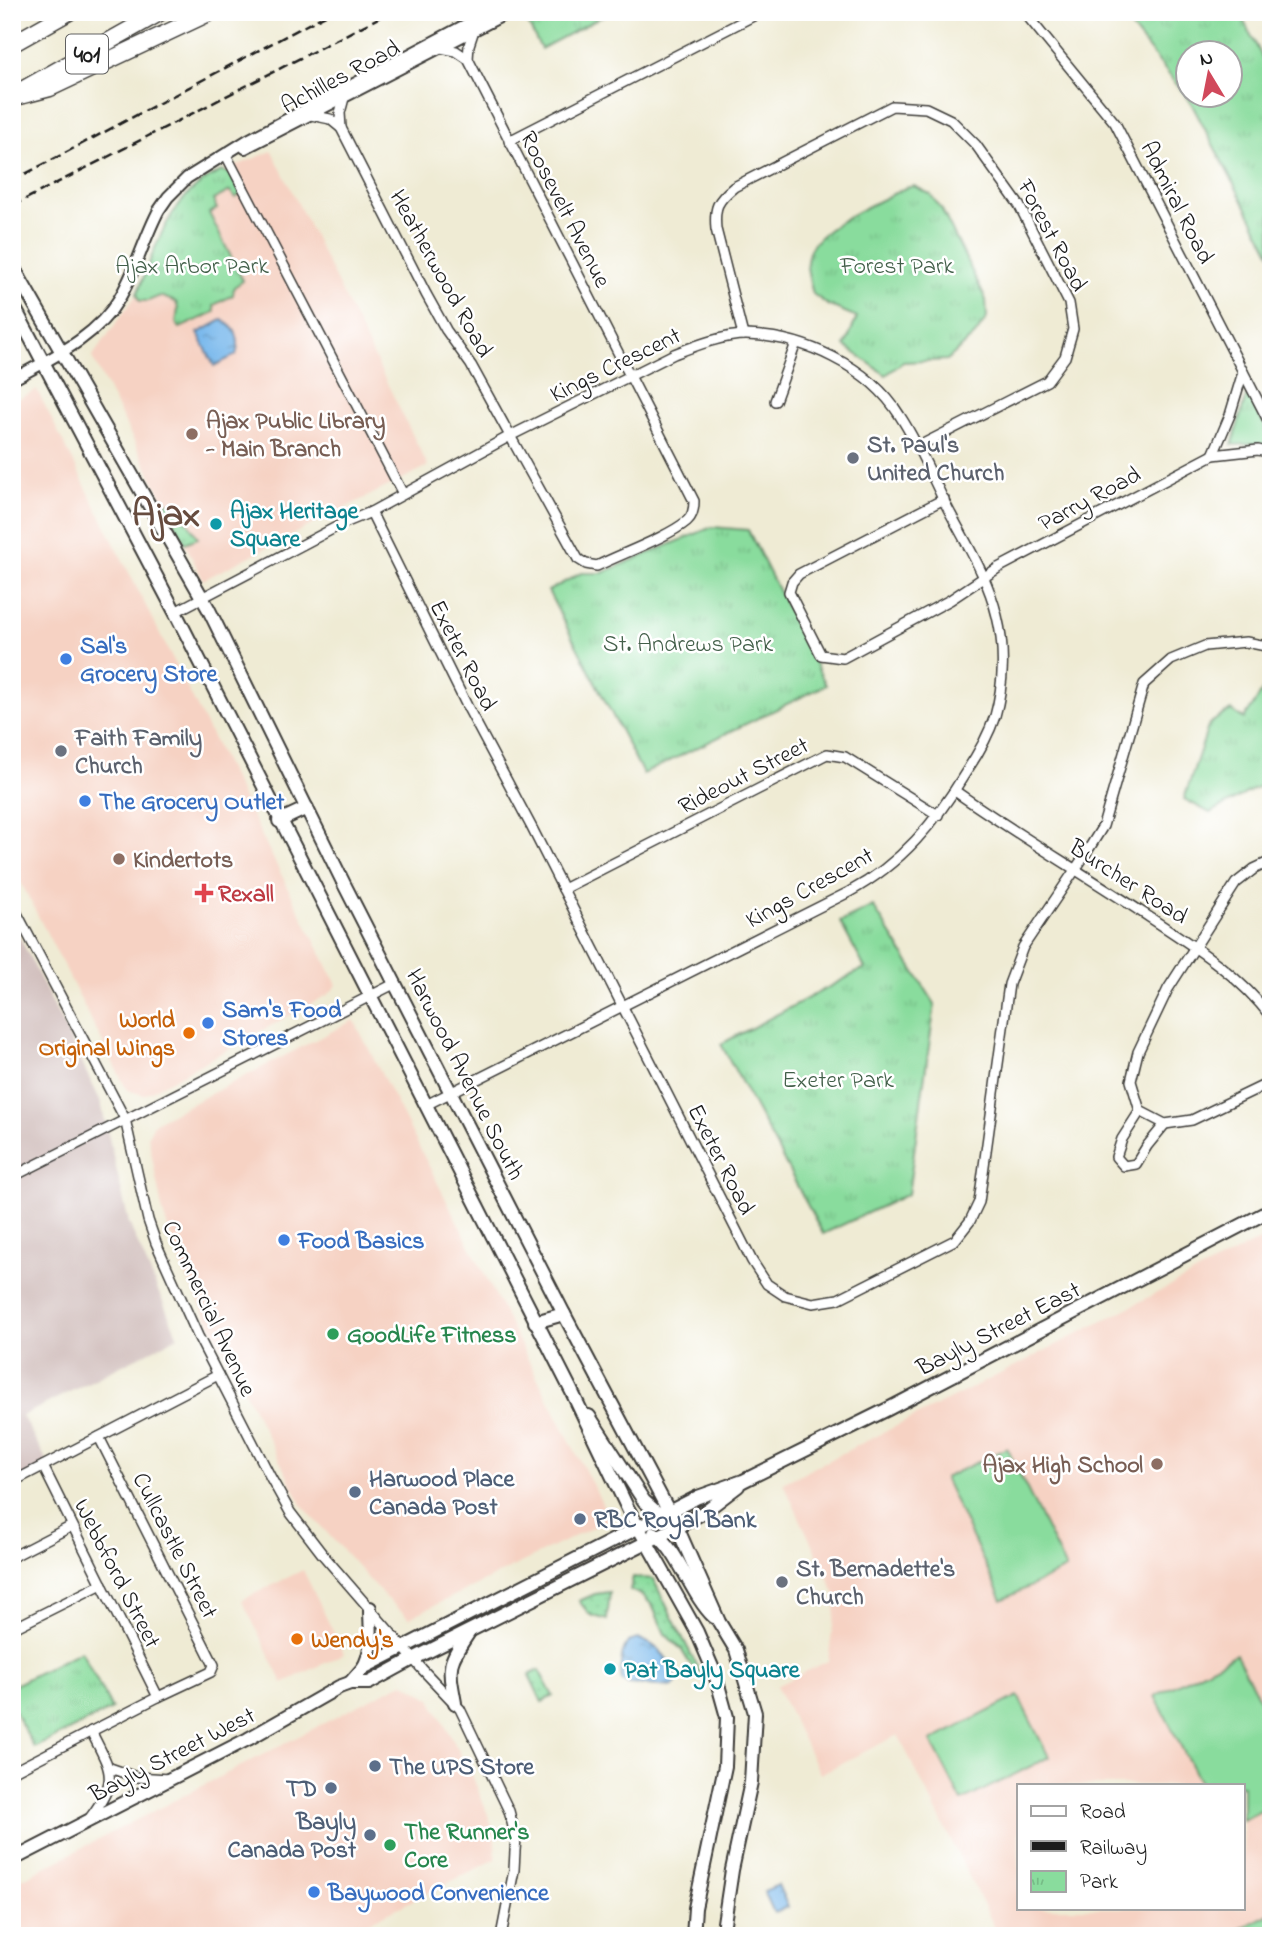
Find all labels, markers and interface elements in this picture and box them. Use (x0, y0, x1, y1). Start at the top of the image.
street label: Achilles Road (275, 32, 407, 124)
road number: 401 (66, 34, 108, 74)
north arrow (1174, 38, 1244, 108)
text: N (1198, 45, 1215, 74)
street label: Roosevelt Avenue (509, 126, 618, 295)
street label: Admiral Road (1130, 136, 1222, 271)
street label: Forest Road (1006, 173, 1095, 299)
street label: Heatherwood Road (379, 184, 501, 365)
park label: Ajax Arbor Park (115, 250, 269, 285)
park label: Forest Park (839, 250, 954, 285)
street label: Kings Crescent (545, 319, 687, 413)
place label: Ajax Public Library - Main Branch (205, 405, 385, 468)
marker: Ajax Public Library - Main Branch (184, 426, 200, 442)
place label: St. Paul's United Church (867, 429, 1004, 492)
marker: St. Paul's United Church (845, 450, 861, 466)
street label: Parry Road (1033, 458, 1149, 543)
district label: Ajax (132, 488, 200, 544)
place label: Ajax Heritage Square (230, 495, 360, 558)
marker: Ajax Heritage Square (208, 516, 224, 532)
street label: Exeter Road (419, 595, 505, 718)
park label: St. Andrews Park (603, 628, 773, 663)
place label: Sal's Grocery Store (80, 630, 219, 694)
marker: Sal's Grocery Store (58, 651, 74, 667)
place label: Faith Family Church (74, 722, 202, 785)
street label: Rideout Street (673, 729, 816, 825)
marker: Faith Family Church (53, 743, 69, 759)
place label: The Grocery Outlet (99, 786, 285, 822)
marker: The Grocery Outlet (77, 793, 93, 809)
street label: Burcher Road (1060, 831, 1194, 935)
street label: Kings Crescent (740, 840, 881, 939)
place label: Kindertots (133, 844, 233, 879)
marker: Kindertots (111, 851, 127, 867)
place label: Rexall (218, 878, 274, 913)
marker: Rexall (196, 885, 212, 901)
street label: Harwood Avenue South (395, 963, 532, 1187)
place label: Sam's Food Stores (222, 994, 342, 1057)
place label: World Original Wings (39, 1004, 176, 1068)
marker: Sam's Food Stores (200, 1015, 216, 1031)
marker: World Original Wings (181, 1025, 197, 1041)
park label: Exeter Park (782, 1064, 894, 1099)
street label: Exeter Road (677, 1099, 763, 1222)
street label: Commercial Avenue (152, 1215, 264, 1403)
place label: Food Basics (297, 1225, 424, 1260)
marker: Food Basics (276, 1232, 292, 1248)
street label: Bayly Street East (910, 1274, 1088, 1388)
place label: GoodLife Fitness (347, 1319, 517, 1354)
marker: GoodLife Fitness (325, 1326, 341, 1342)
place label: Ajax High School (982, 1449, 1143, 1485)
marker: Ajax High School (1149, 1456, 1165, 1472)
place label: Harwood Place Canada Post (369, 1463, 515, 1526)
street label: Cullcastle Street (122, 1467, 226, 1625)
marker: Harwood Place Canada Post (347, 1484, 363, 1500)
street label: Webbford Street (63, 1493, 168, 1655)
place label: RBC Royal Bank (594, 1504, 757, 1540)
marker: RBC Royal Bank (572, 1511, 588, 1527)
place label: St. Bernadette's Church (796, 1553, 955, 1616)
marker: St. Bernadette's Church (774, 1574, 790, 1590)
place label: Wendy's (311, 1624, 394, 1660)
marker: Wendy's (289, 1631, 305, 1647)
place label: Pat Bayly Square (624, 1654, 801, 1690)
marker: Pat Bayly Square (602, 1661, 618, 1677)
street label: Bayly Street West (83, 1699, 263, 1814)
place label: The UPS Store (389, 1751, 535, 1786)
marker: The UPS Store (367, 1758, 383, 1774)
place label: TD (286, 1773, 317, 1808)
marker: TD (323, 1780, 339, 1796)
legend (1017, 1784, 1244, 1910)
text: Road (1080, 1798, 1126, 1828)
place label: Bayly Canada Post (227, 1806, 357, 1869)
place label: The Runner's Core (404, 1816, 529, 1879)
marker: Bayly Canada Post (362, 1827, 378, 1843)
text: Railway (1080, 1834, 1147, 1866)
marker: The Runner's Core (382, 1837, 398, 1853)
text: Park (1080, 1868, 1119, 1898)
place label: Baywood Convenience (327, 1877, 550, 1913)
marker: Baywood Convenience (306, 1884, 322, 1900)

